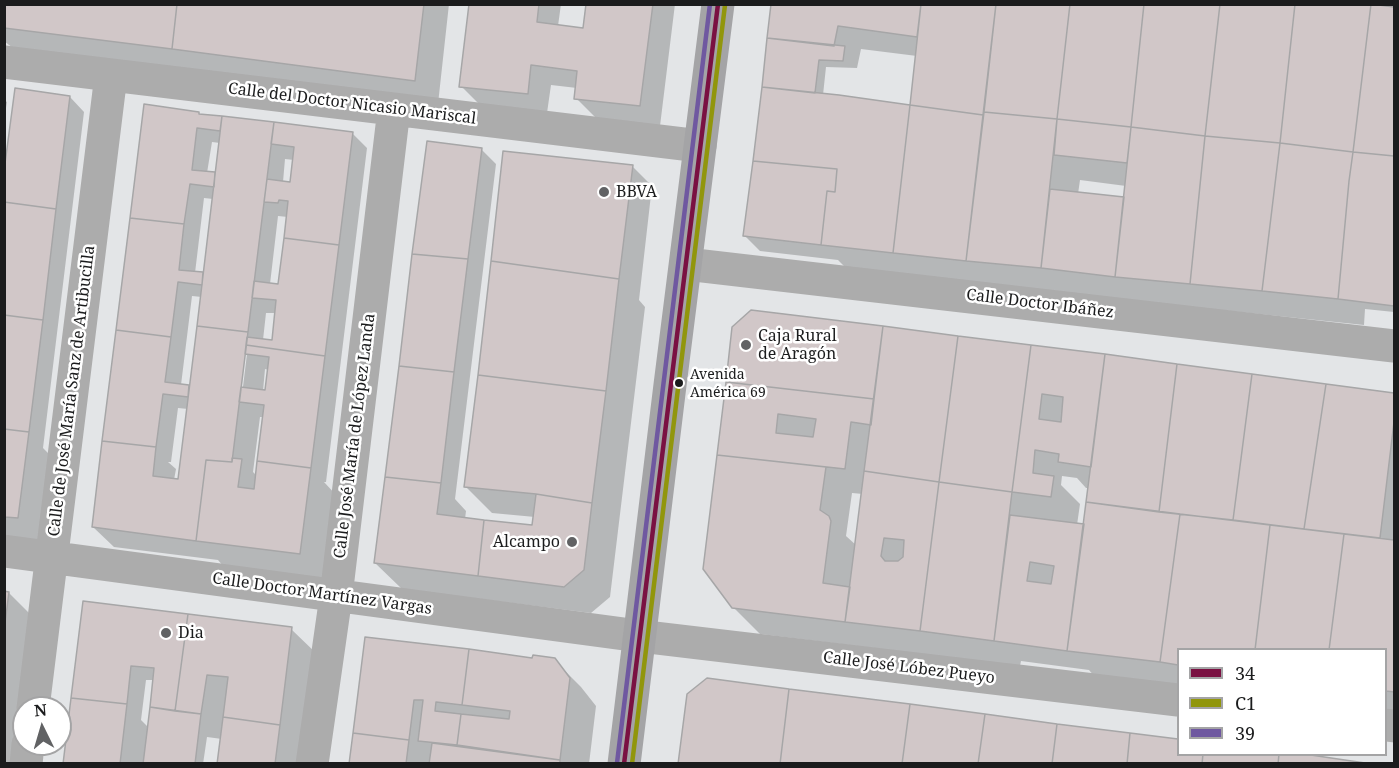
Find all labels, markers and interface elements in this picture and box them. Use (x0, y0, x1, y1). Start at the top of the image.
street label: Calle del Doctor Nicasio Mariscal (227, 79, 477, 129)
place label: BBVA (616, 182, 657, 202)
marker: BBVA (597, 185, 611, 199)
street label: Calle de José María Sanz de Artibucilla (45, 244, 99, 538)
street label: Calle Doctor Ibáñez (965, 285, 1115, 323)
street label: Calle José María de López Landa (330, 312, 380, 560)
place label: Caja Rural de Aragón (758, 326, 837, 364)
marker: Caja Rural de Aragón (739, 338, 753, 352)
place label: Avenida América 69 (690, 367, 766, 400)
marker: Avenida América 69 (673, 377, 685, 389)
place label: Alcampo (493, 532, 560, 552)
marker: Alcampo (565, 535, 579, 549)
street label: Calle Doctor Martínez Vargas (211, 569, 433, 619)
place label: Dia (178, 623, 204, 643)
marker: Dia (159, 626, 173, 640)
street label: Calle José Lóbez Pueyo (822, 648, 996, 688)
legend (1177, 648, 1387, 756)
text: 34 (1235, 661, 1255, 685)
text: C1 (1235, 691, 1256, 715)
north arrow (12, 696, 72, 756)
text: N (33, 699, 48, 722)
text: 39 (1235, 721, 1255, 745)

